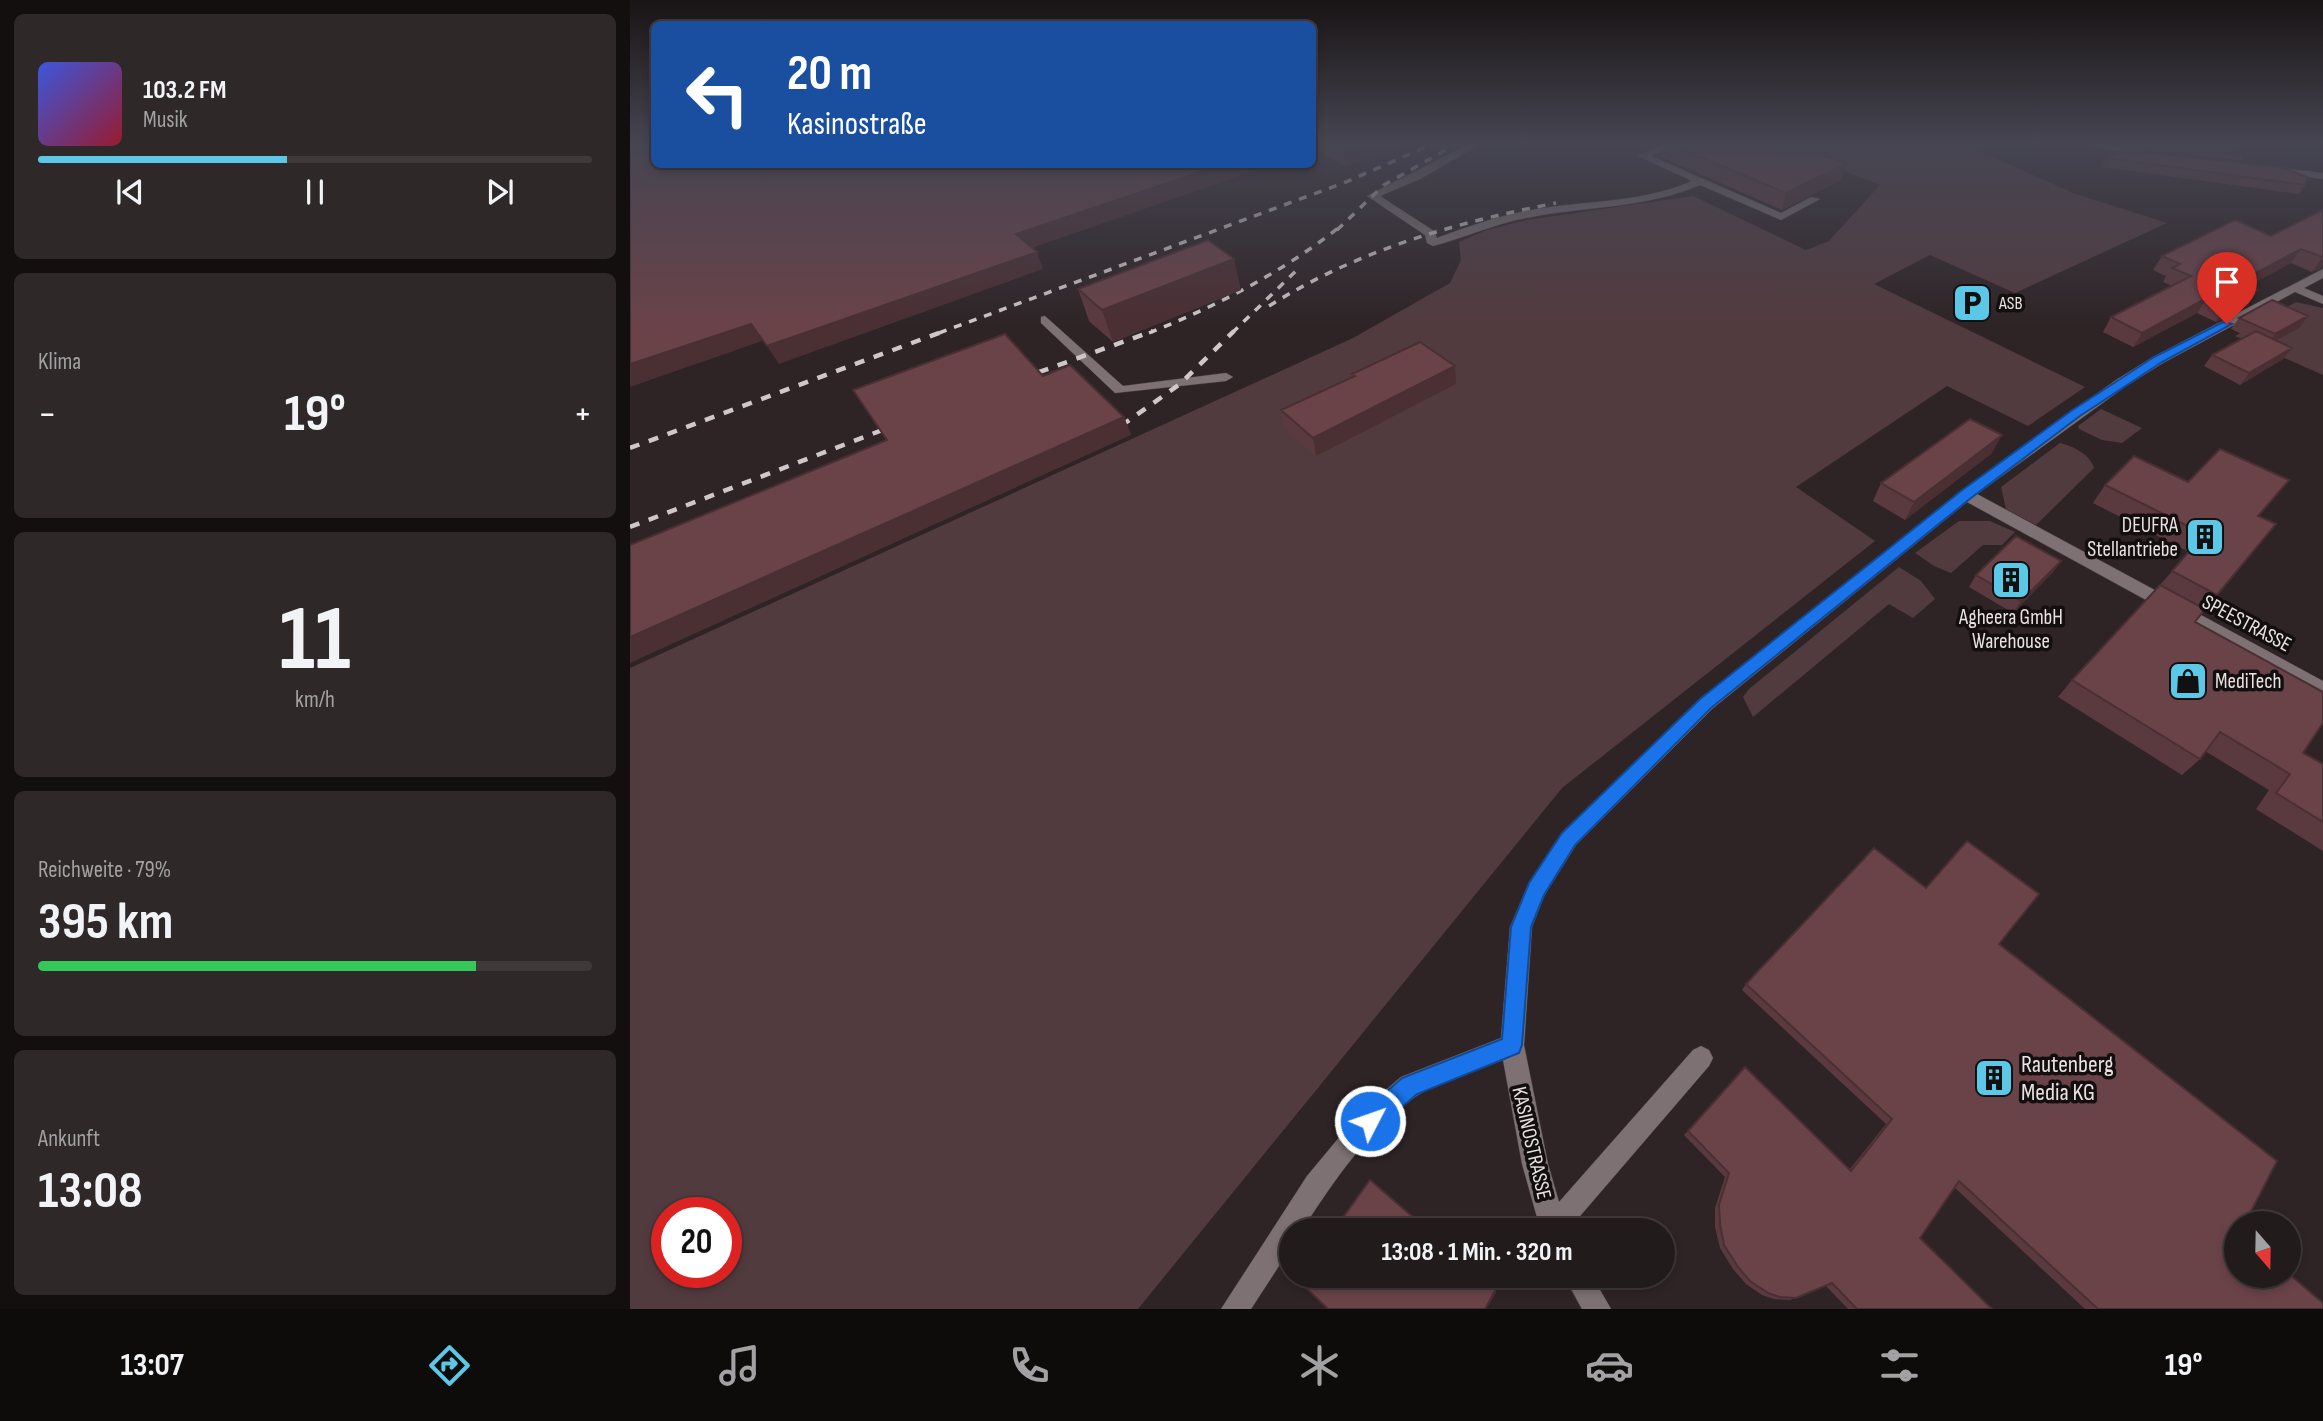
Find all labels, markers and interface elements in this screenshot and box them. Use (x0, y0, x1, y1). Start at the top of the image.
text: 20 m (787, 45, 872, 104)
icon: left (672, 49, 763, 140)
text: 103.2 FM (143, 75, 226, 106)
text: Kasinostraße (787, 105, 927, 144)
text: Musik (143, 106, 188, 134)
icon: previous (111, 173, 149, 211)
icon: pause (296, 173, 334, 211)
icon: next (481, 173, 519, 211)
pin (2197, 252, 2257, 324)
icon: arrive (2208, 263, 2246, 301)
parking icon: ASB (1951, 282, 1993, 324)
place label: ASB (1998, 293, 2022, 314)
text: Klima (38, 348, 81, 376)
text: 19° (284, 383, 346, 446)
text: − (38, 392, 57, 437)
text: + (573, 392, 592, 437)
place label: DEUFRA Stellantriebe (2087, 513, 2179, 562)
building icon: DEUFRA Stellantriebe (2184, 516, 2226, 558)
building icon: Agheera GmbH Warehouse (1990, 559, 2032, 601)
text: 11 (279, 586, 351, 695)
street label: SPEESTRASSE (2198, 590, 2296, 657)
place label: Agheera GmbH Warehouse (1958, 605, 2063, 654)
shop icon: MediTech (2167, 660, 2209, 702)
place label: MediTech (2215, 669, 2282, 694)
text: km/h (295, 686, 335, 714)
text: Reichweite · 79% (38, 856, 171, 884)
text: 395 km (38, 891, 173, 954)
place label: Rautenberg Media KG (2021, 1050, 2114, 1107)
building icon: Rautenberg Media KG (1973, 1057, 2015, 1099)
position arrow (1333, 1084, 1407, 1158)
street label: KASINOSTRASSE (1506, 1084, 1557, 1202)
text: Ankunft (38, 1125, 100, 1153)
text: 13:08 (38, 1160, 143, 1223)
speed limit sign: 20 (651, 1197, 742, 1288)
north arrow (2224, 1211, 2301, 1288)
map controls (2224, 1211, 2301, 1288)
text: 13:08 · 1 Min. · 320 m (1381, 1237, 1573, 1268)
icon: directions (425, 1341, 474, 1390)
icon: music (715, 1341, 764, 1390)
icon: phone (1005, 1341, 1054, 1390)
icon: climate (1295, 1341, 1344, 1390)
icon: car (1585, 1341, 1634, 1390)
icon: filters (1875, 1341, 1924, 1390)
text: 13:07 (121, 1346, 184, 1385)
text: 19° (2165, 1346, 2202, 1385)

